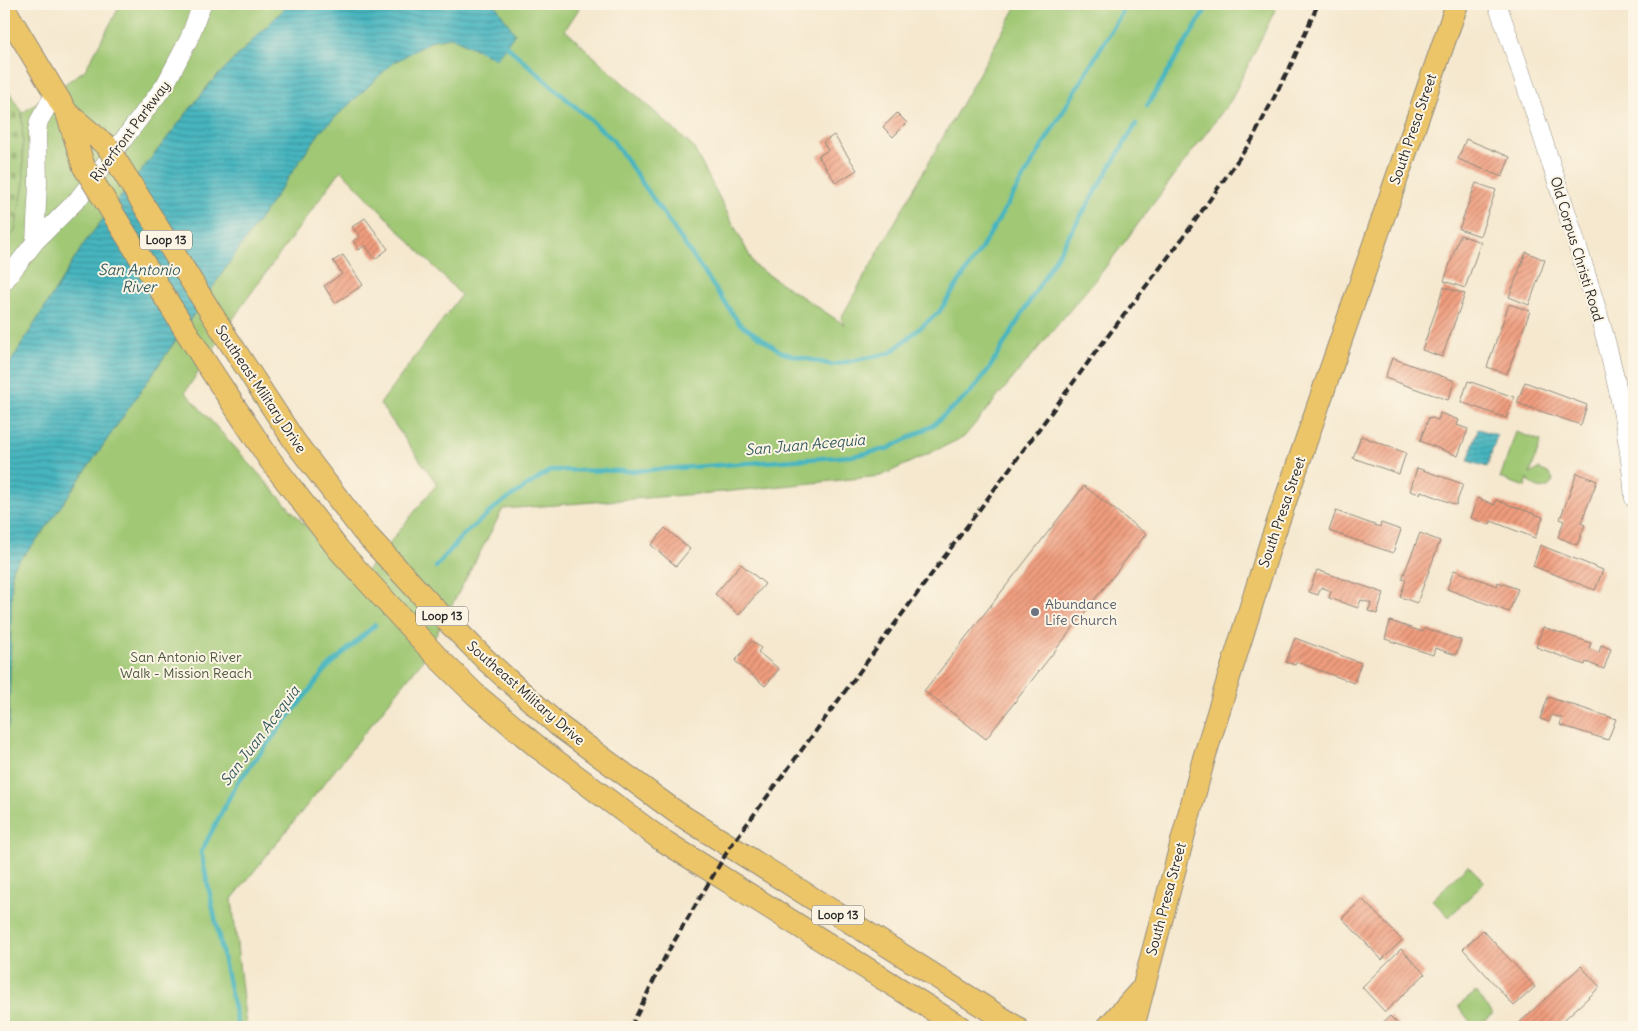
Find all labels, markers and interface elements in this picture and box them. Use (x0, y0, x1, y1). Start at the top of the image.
street label: South Presa Street (1386, 71, 1441, 187)
street label: Riverfront Parkway (86, 77, 174, 185)
street label: Old Corpus Christi Road (1546, 174, 1608, 324)
road number: Loop 13 (140, 230, 192, 250)
water label: San Antonio River (98, 260, 181, 296)
street label: Southeast Military Drive (212, 322, 310, 456)
water label: San Juan Acequia (744, 430, 867, 459)
street label: South Presa Street (1255, 454, 1310, 570)
place label: Abundance Life Church (1045, 595, 1117, 629)
road number: Loop 13 (416, 606, 468, 626)
marker: Abundance Life Church (1029, 606, 1041, 618)
street label: Southeast Military Drive (463, 637, 589, 749)
park label: San Antonio River Walk - Mission Reach (120, 648, 252, 682)
water label: San Juan Acequia (216, 681, 304, 789)
street label: South Presa Street (1142, 840, 1190, 957)
road number: Loop 13 (812, 906, 864, 924)

